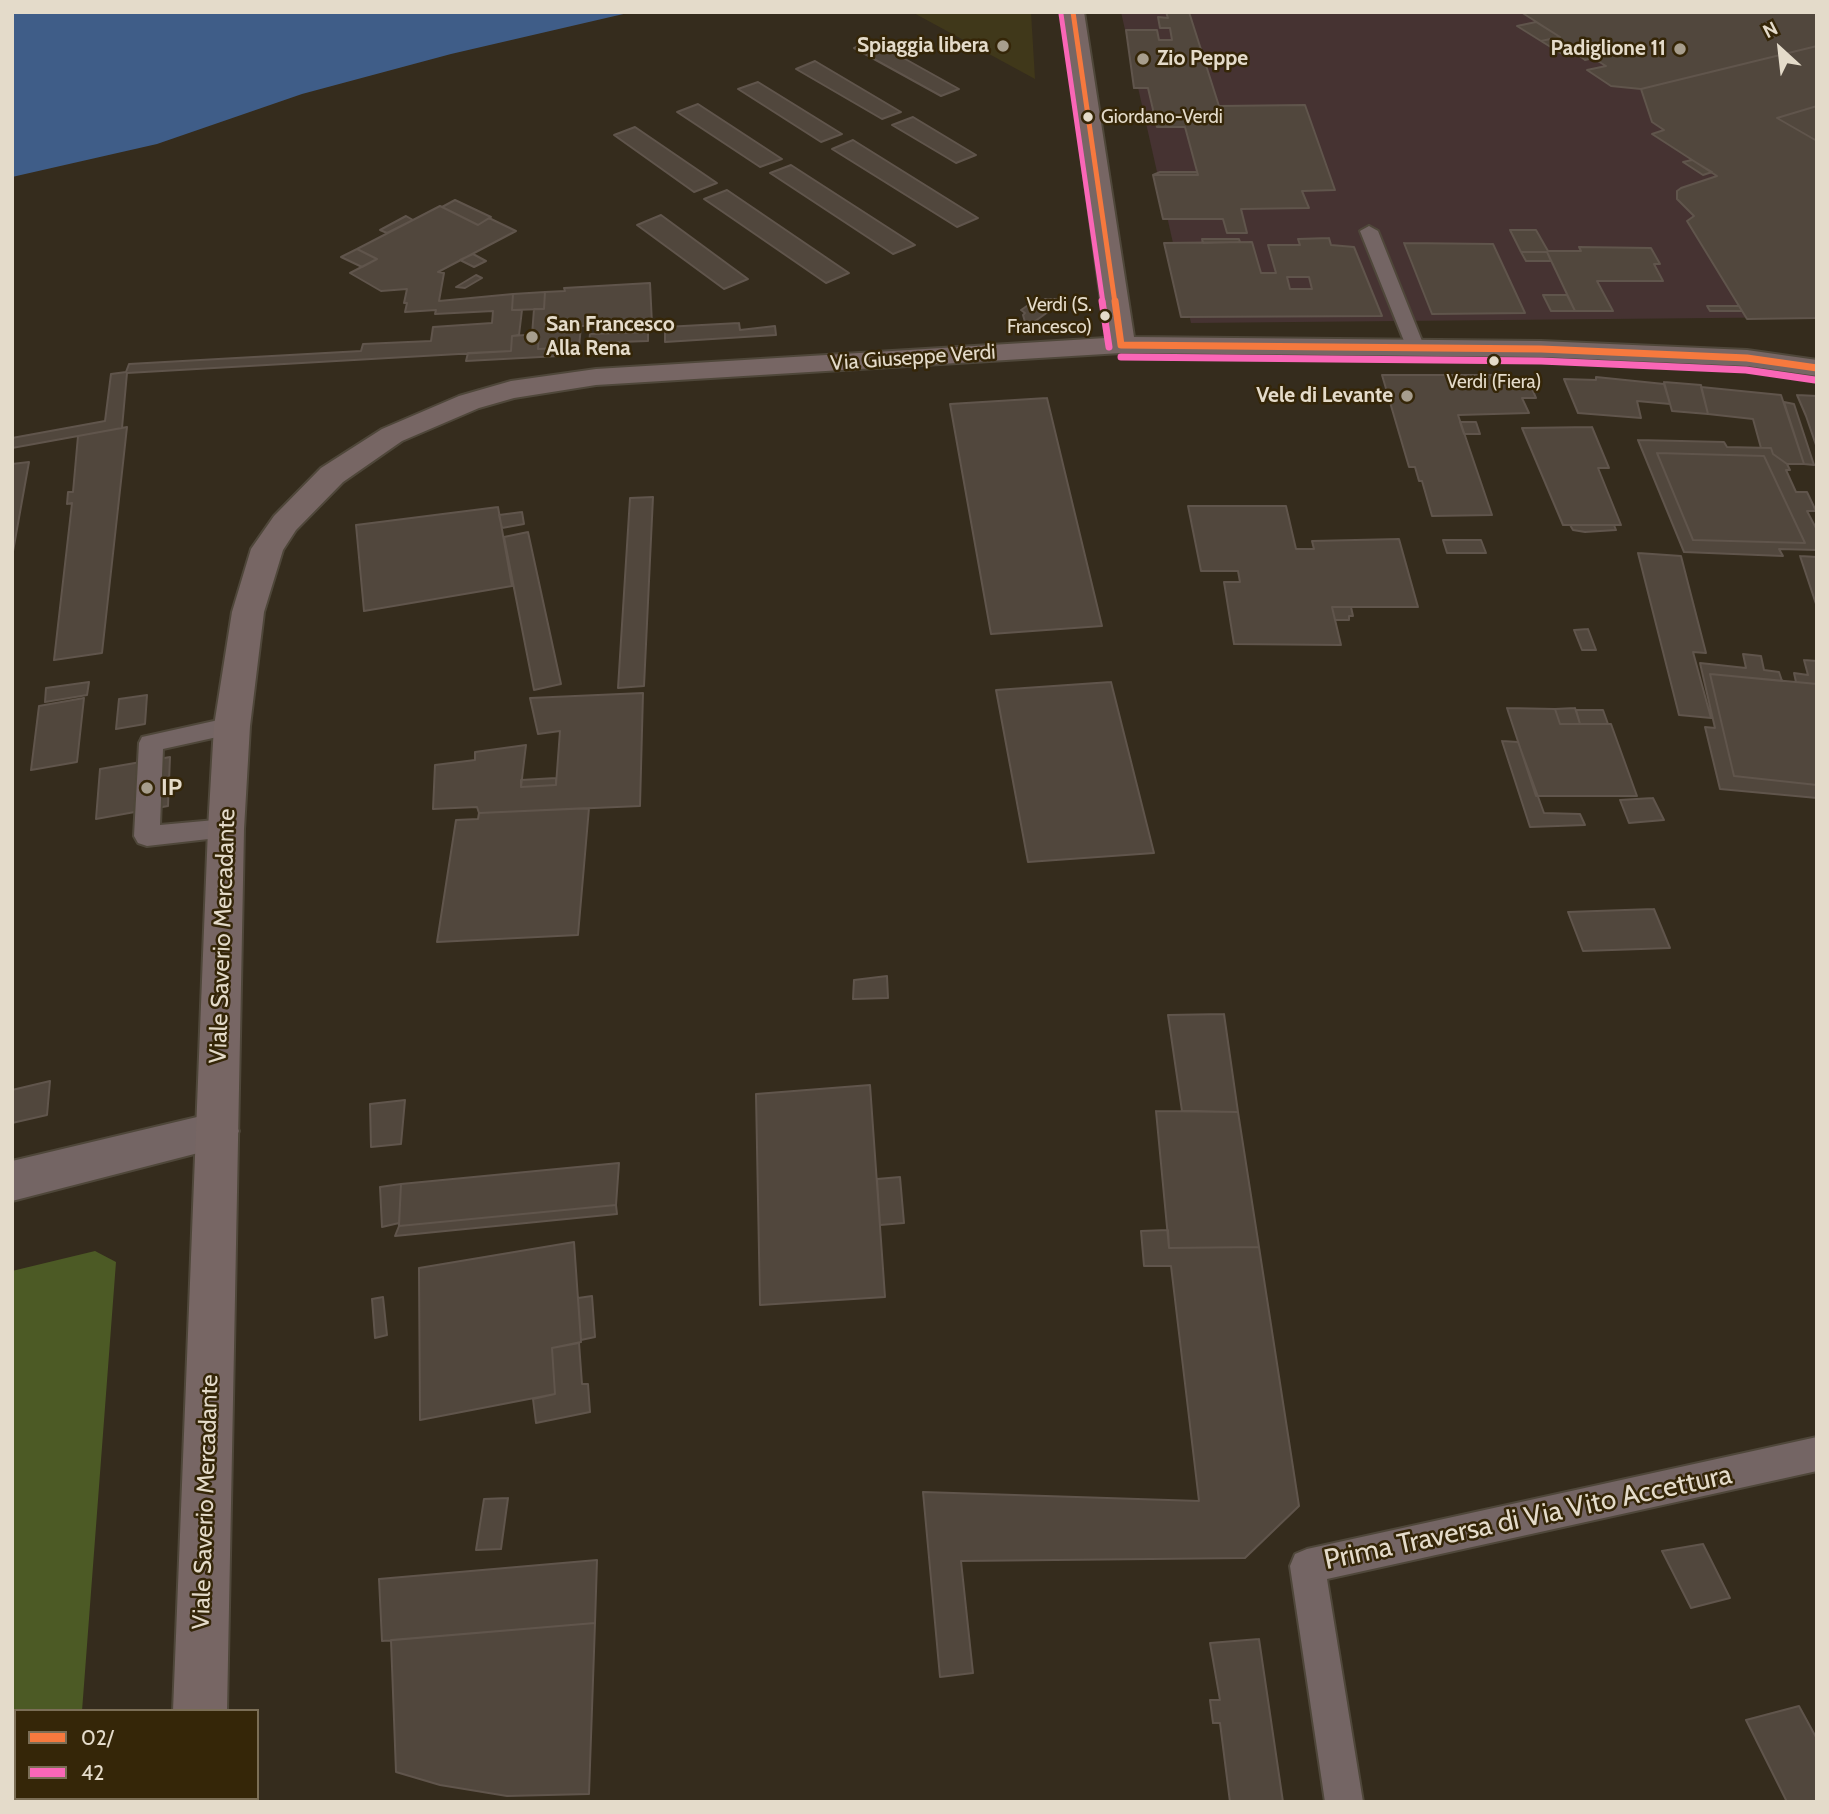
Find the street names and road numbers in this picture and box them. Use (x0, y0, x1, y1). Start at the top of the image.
street label: Via Giuseppe Verdi (830, 340, 996, 376)
street label: Viale Saverio Mercadante (204, 808, 242, 1064)
street label: Viale Saverio Mercadante (187, 1374, 225, 1630)
street label: Prima Traversa di Via Vito Accettura (1321, 1458, 1735, 1578)

